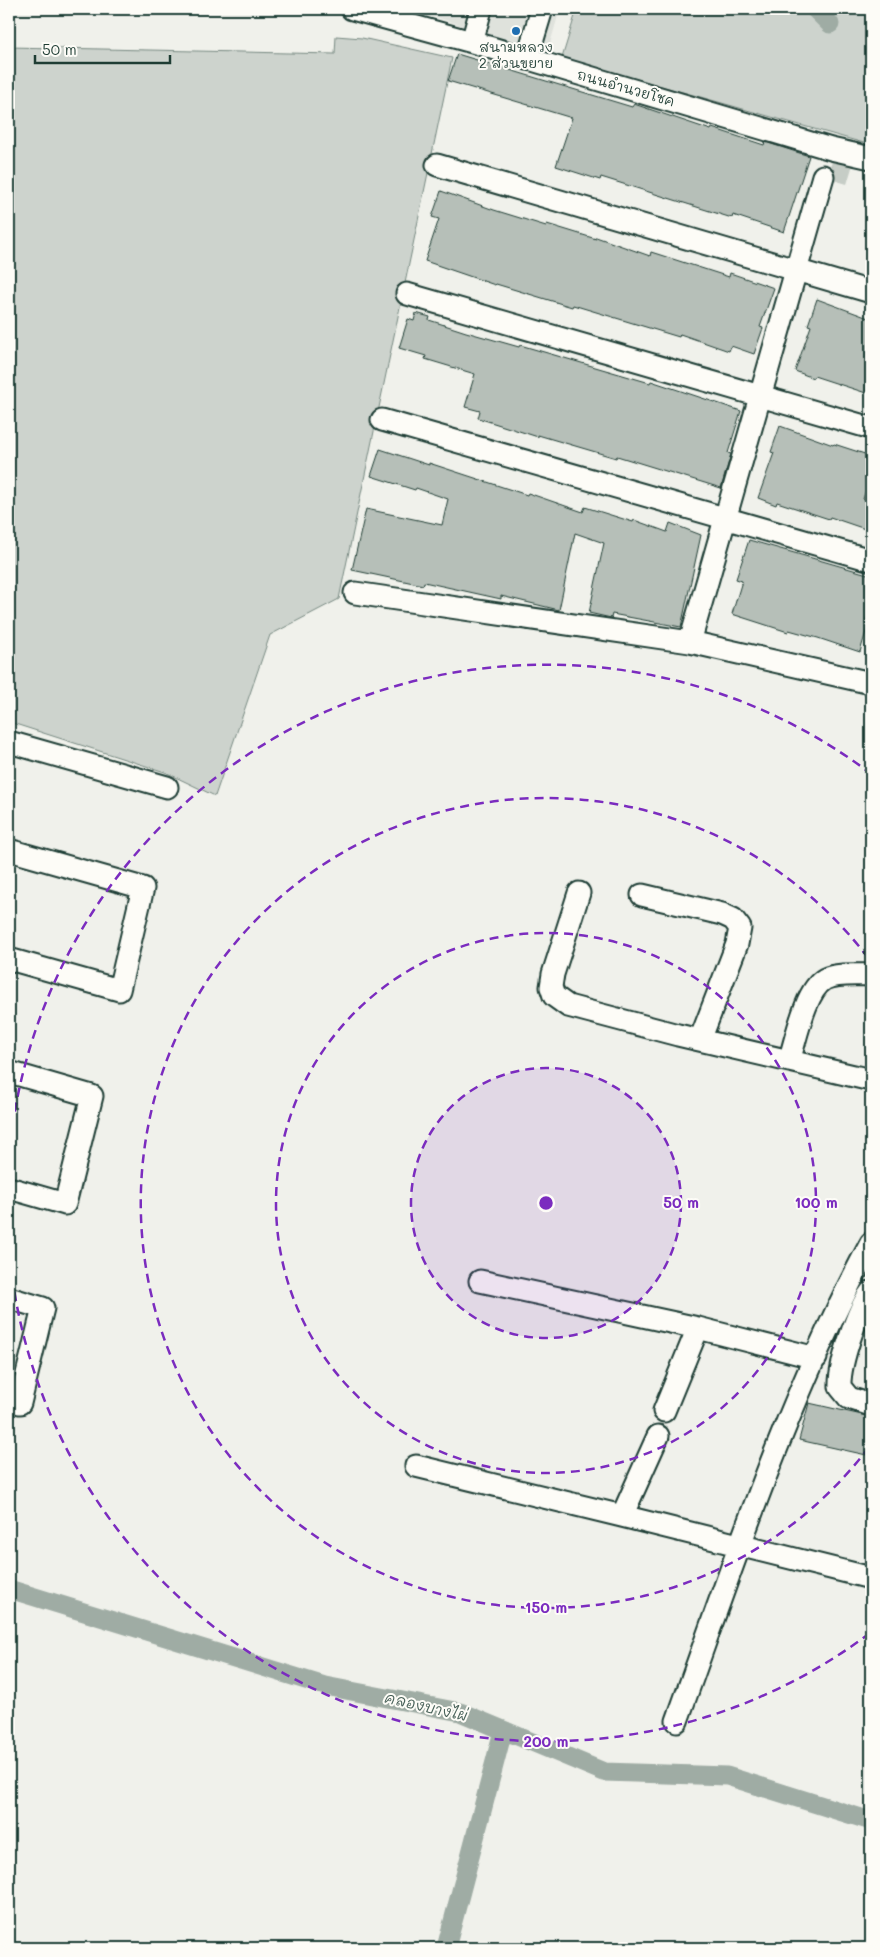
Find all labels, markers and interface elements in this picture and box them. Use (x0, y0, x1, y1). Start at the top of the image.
marker: สนามหลวง 2 ส่วนขยาย (510, 25, 522, 37)
scale bar (35, 32, 170, 64)
place label: สนามหลวง 2 ส่วนขยาย (479, 37, 553, 72)
text: 50 m (42, 39, 77, 59)
street label: ถนนอำนวยโชค (575, 64, 677, 111)
text: 50 m (663, 1192, 699, 1212)
text: 100 m (794, 1192, 838, 1212)
centre of rings (537, 1194, 555, 1212)
text: 150 m (525, 1597, 567, 1617)
water label: คลองบางไผ่ (383, 1687, 471, 1725)
text: 200 m (524, 1731, 569, 1751)

